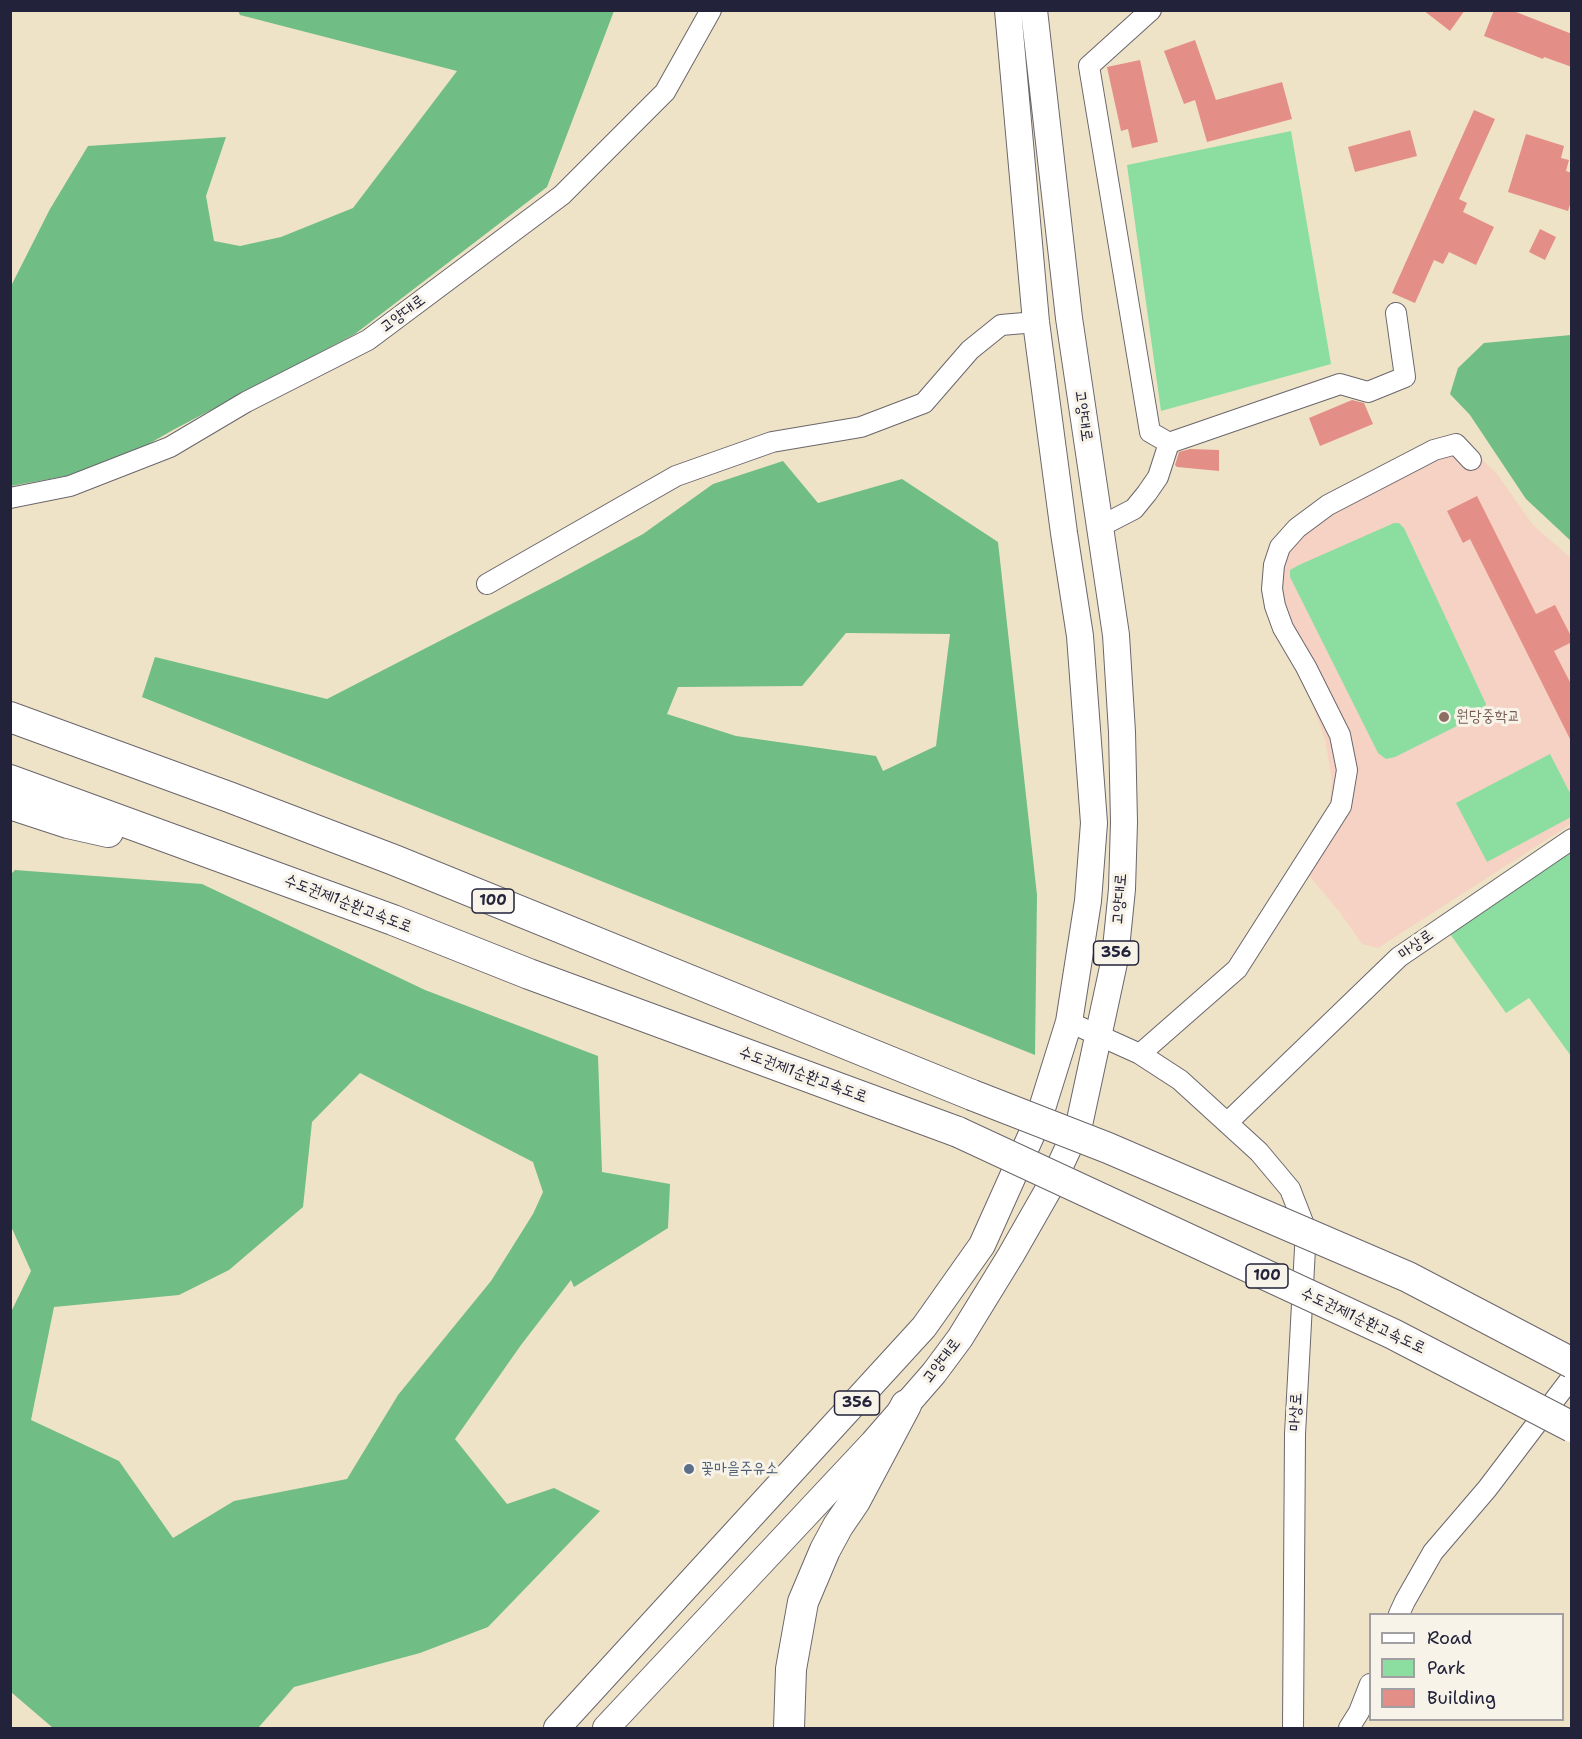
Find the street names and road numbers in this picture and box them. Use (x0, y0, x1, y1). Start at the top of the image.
street label: 고양대로 (377, 291, 429, 337)
street label: 고양대로 (1070, 389, 1096, 443)
street label: 수도권제1순환고속도로 (281, 871, 415, 937)
street label: 고양대로 (1109, 873, 1131, 925)
road number: 100 (472, 889, 514, 913)
street label: 마상로 (1395, 926, 1437, 964)
road number: 356 (1094, 941, 1138, 965)
street label: 수도권제1순환고속도로 (736, 1043, 870, 1107)
road number: 100 (1246, 1264, 1288, 1288)
street label: 수도권제1순환고속도로 (1298, 1284, 1428, 1358)
street label: 고양대로 (919, 1335, 965, 1387)
road number: 356 (834, 1391, 880, 1415)
street label: 마상로 (1285, 1392, 1307, 1432)

